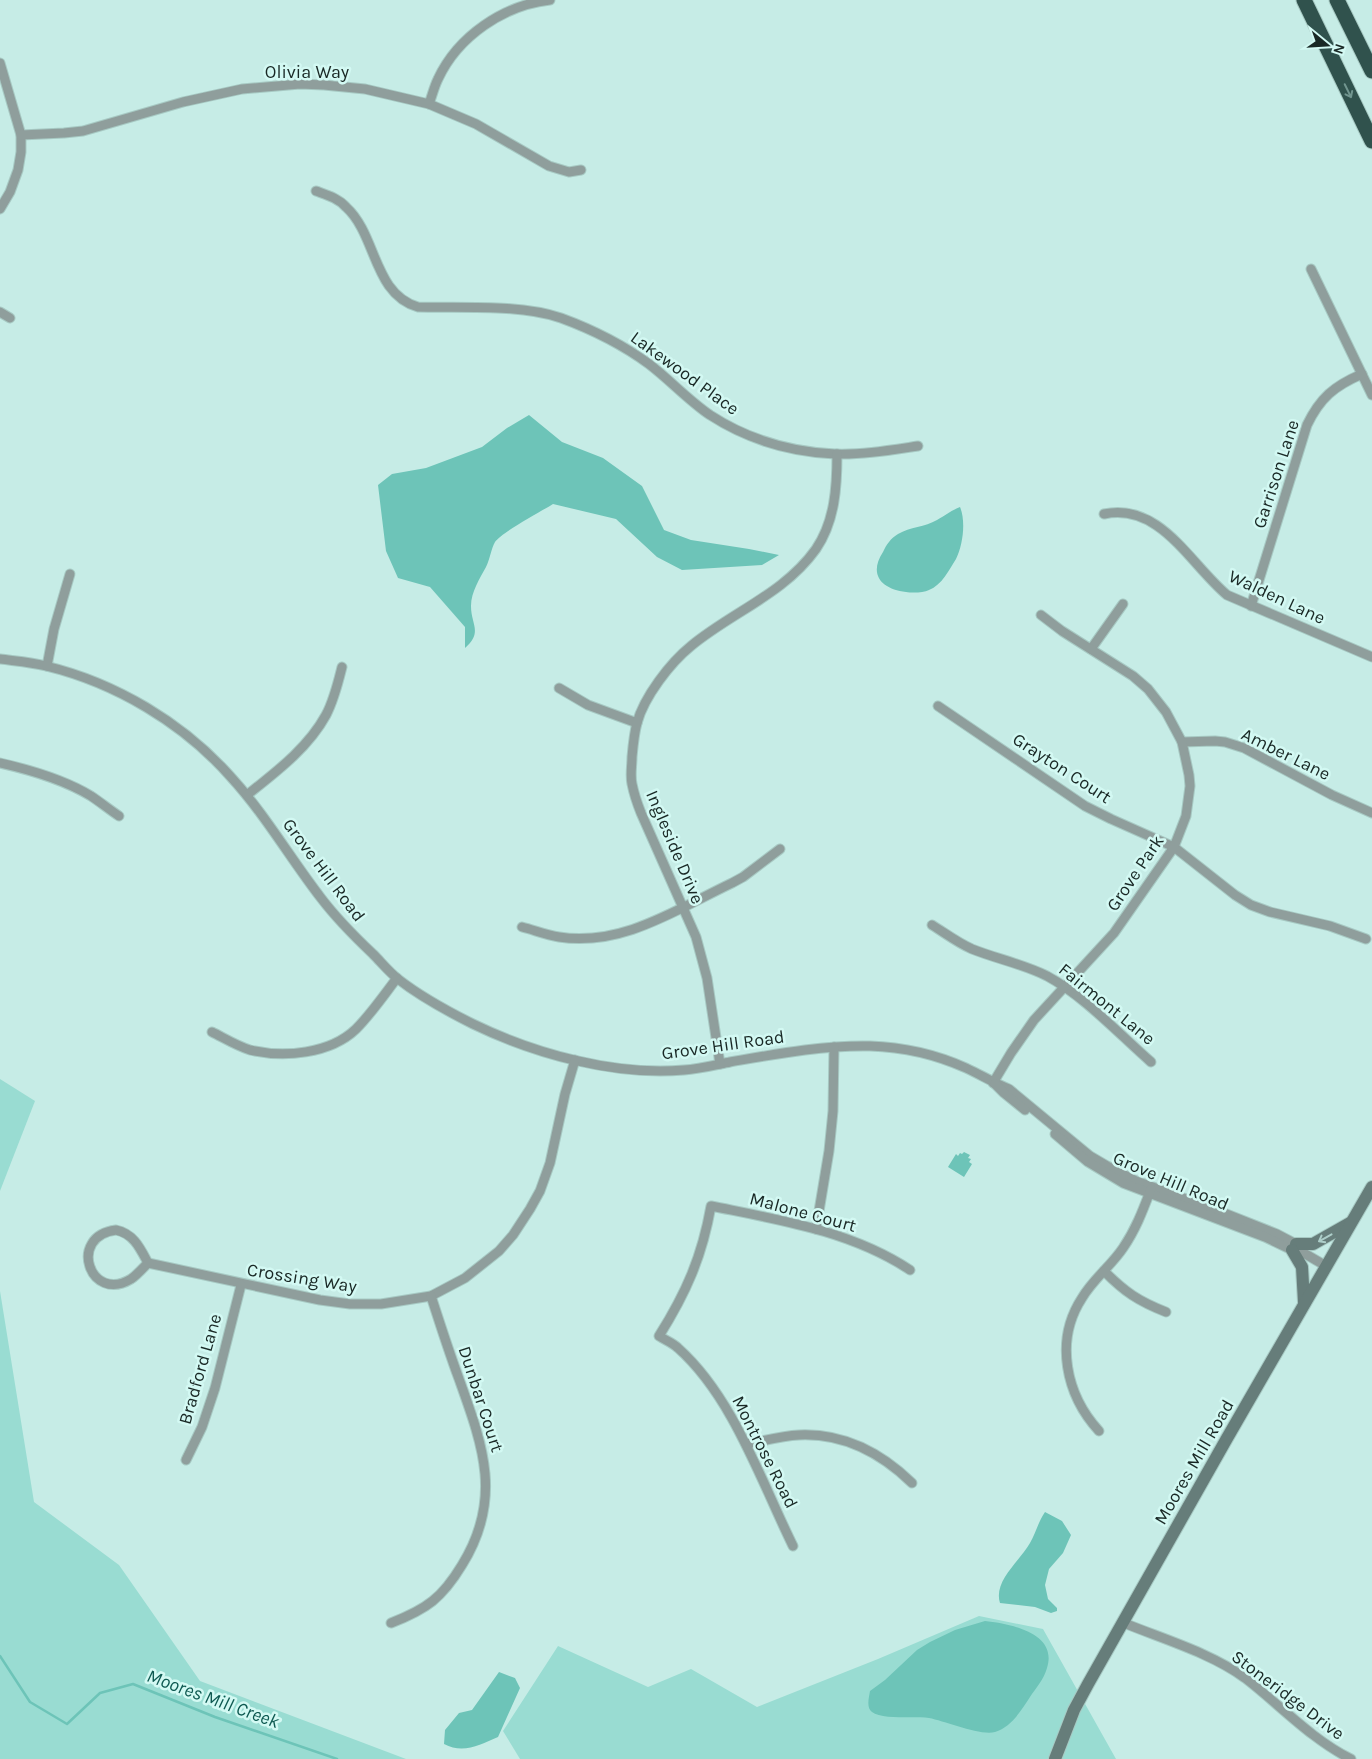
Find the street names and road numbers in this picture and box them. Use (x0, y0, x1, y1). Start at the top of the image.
street label: Olivia Way (265, 61, 350, 83)
street label: Lakewood Place (626, 326, 744, 420)
street label: Garrison Lane (1248, 417, 1304, 531)
street label: Walden Lane (1225, 565, 1329, 629)
street label: Amber Lane (1238, 723, 1334, 785)
street label: Grayton Court (1009, 728, 1116, 808)
street label: Ingleside Drive (641, 787, 709, 907)
street label: Grove Hill Road (278, 814, 370, 926)
street label: Grove Park (1102, 831, 1168, 915)
street label: Fairmont Lane (1054, 958, 1160, 1050)
street label: Grove Hill Road (660, 1025, 786, 1065)
street label: Grove Hill Road (1110, 1147, 1232, 1215)
street label: Malone Court (747, 1187, 859, 1237)
street label: Crossing Way (246, 1258, 359, 1298)
street label: Bradford Lane (174, 1311, 226, 1427)
street label: Dunbar Court (454, 1343, 509, 1455)
street label: Montrose Road (727, 1392, 803, 1512)
street label: Moores Mill Road (1149, 1396, 1239, 1528)
street label: Stoneridge Drive (1227, 1645, 1349, 1745)

